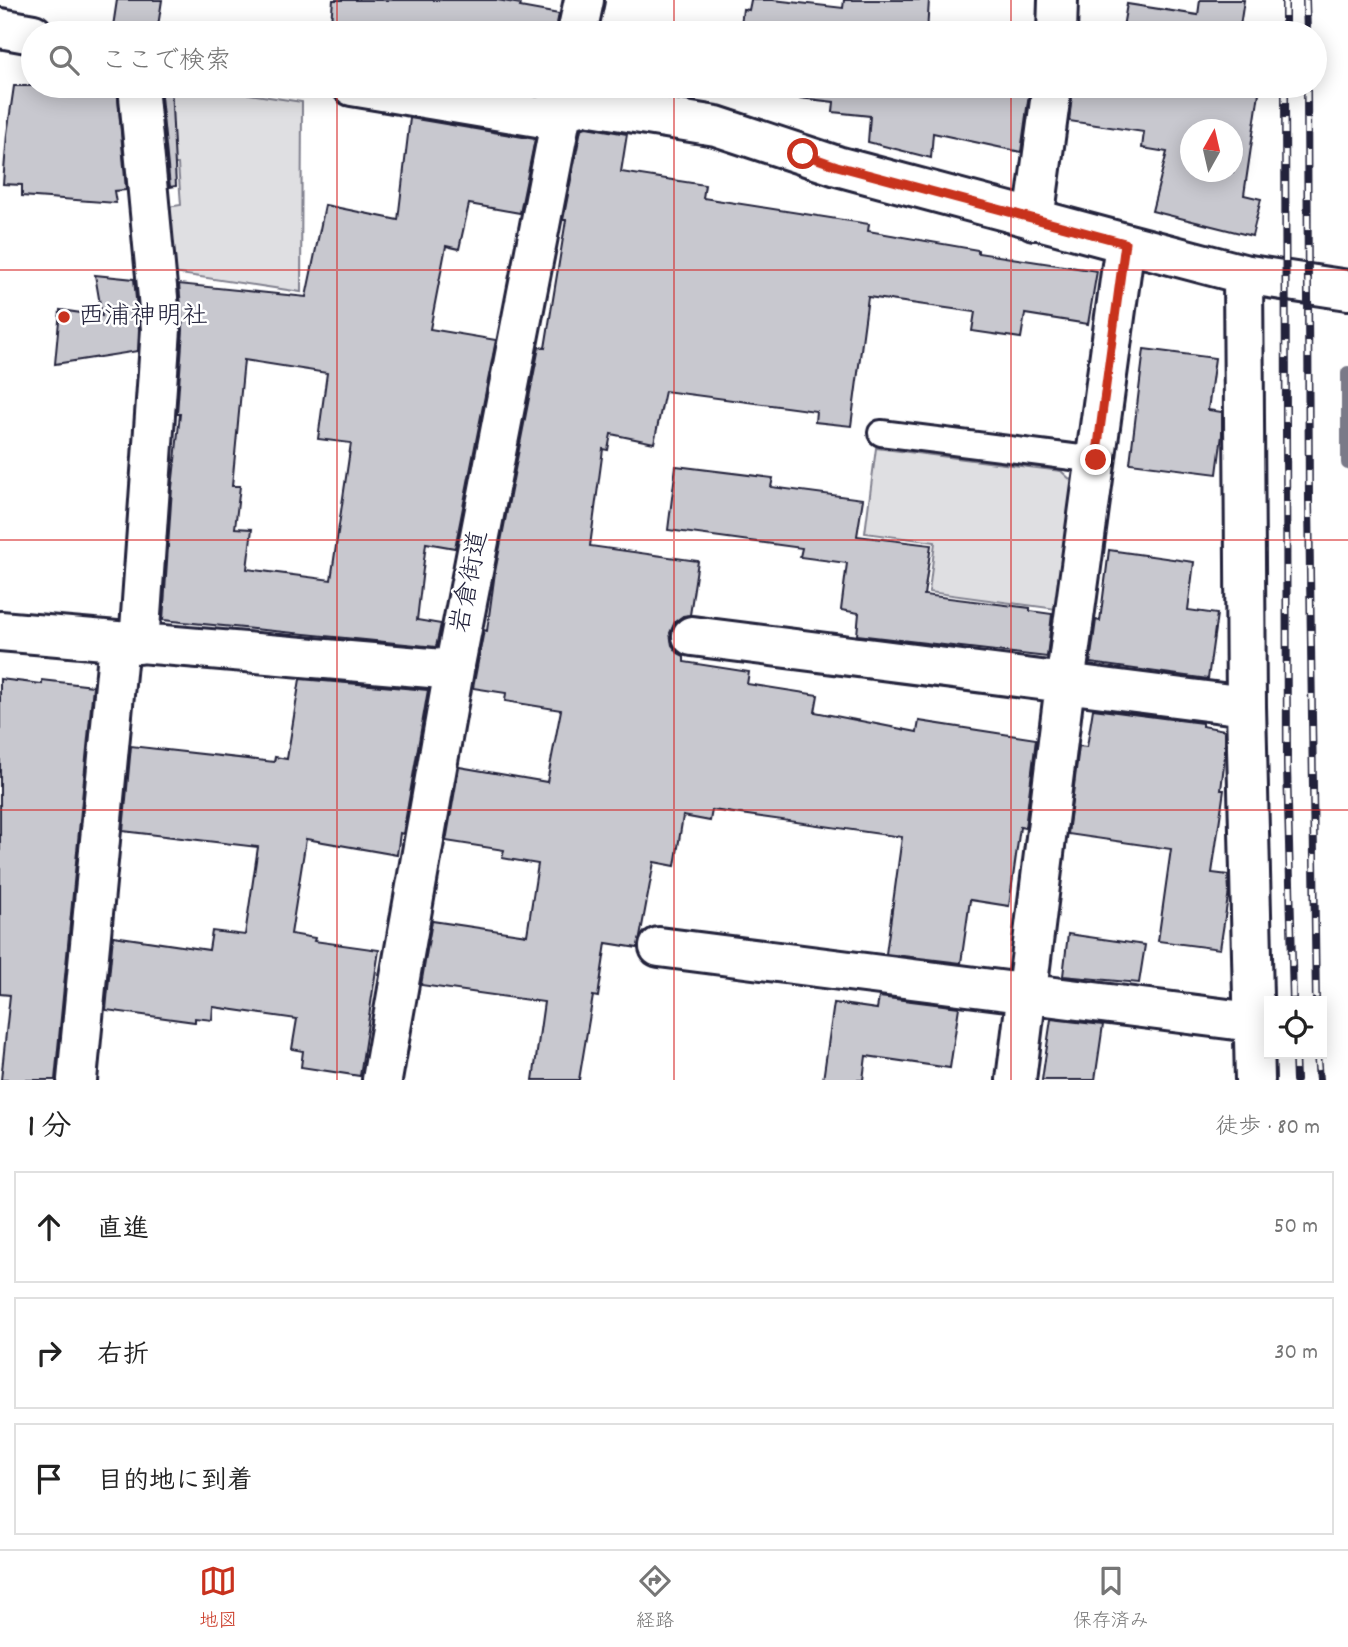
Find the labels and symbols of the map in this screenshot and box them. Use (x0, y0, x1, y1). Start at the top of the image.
north arrow (1180, 119, 1243, 182)
route start (787, 138, 818, 169)
place label: 西浦神明社 (78, 299, 208, 336)
marker: 西浦神明社 (56, 309, 72, 325)
route end (1080, 444, 1111, 475)
street label: 岩倉街道 (443, 527, 499, 637)

